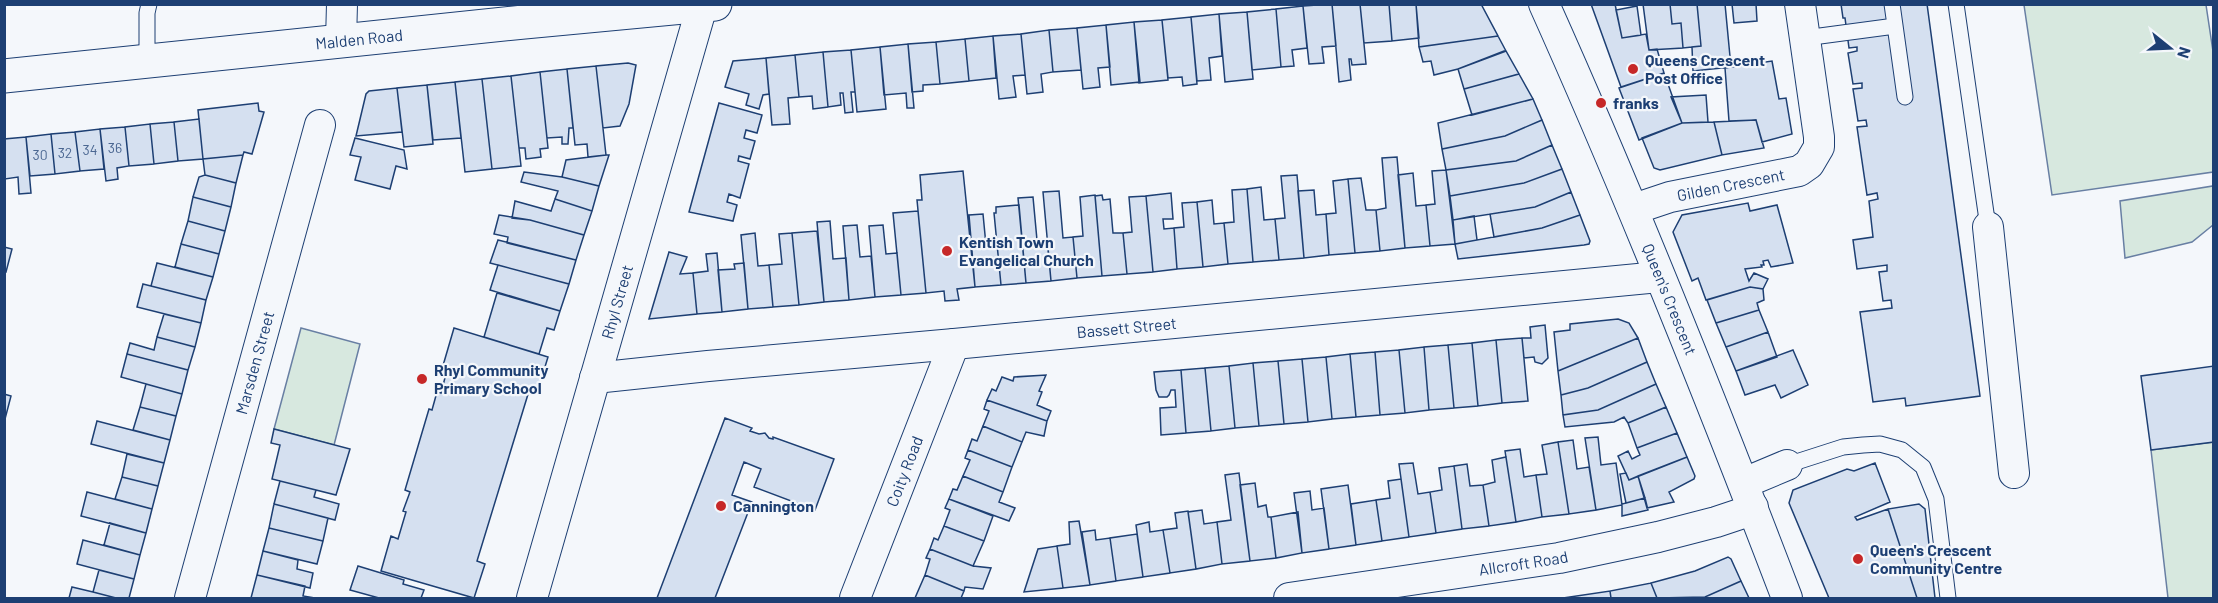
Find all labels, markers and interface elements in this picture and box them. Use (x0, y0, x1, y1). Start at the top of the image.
north arrow (2140, 18, 2200, 78)
street label: Malden Road (314, 25, 404, 53)
text: N (2174, 45, 2195, 61)
place label: Queens Crescent Post Office (1645, 50, 1765, 87)
marker: Queens Crescent Post Office (1626, 62, 1640, 76)
place label: franks (1613, 93, 1659, 112)
marker: franks (1594, 96, 1608, 110)
house number: 36 (108, 139, 122, 156)
house number: 34 (83, 141, 97, 158)
house number: 32 (58, 144, 72, 161)
house number: 30 (32, 146, 48, 163)
street label: Gilden Crescent (1675, 164, 1786, 204)
place label: Kentish Town Evangelical Church (959, 232, 1094, 269)
street label: Queen's Crescent (1639, 241, 1701, 358)
marker: Kentish Town Evangelical Church (940, 244, 954, 258)
street label: Rhyl Street (597, 263, 636, 341)
street label: Marsden Street (231, 309, 277, 416)
street label: Bassett Street (1076, 313, 1177, 341)
place label: Rhyl Community Primary School (434, 360, 548, 397)
marker: Rhyl Community Primary School (415, 372, 429, 386)
street label: Coity Road (882, 433, 926, 509)
place label: Cannington (733, 496, 814, 515)
marker: Cannington (714, 499, 728, 513)
place label: Queen's Crescent Community Centre (1870, 540, 2002, 577)
street label: Allcroft Road (1477, 546, 1570, 579)
marker: Queen's Crescent Community Centre (1851, 552, 1865, 566)

